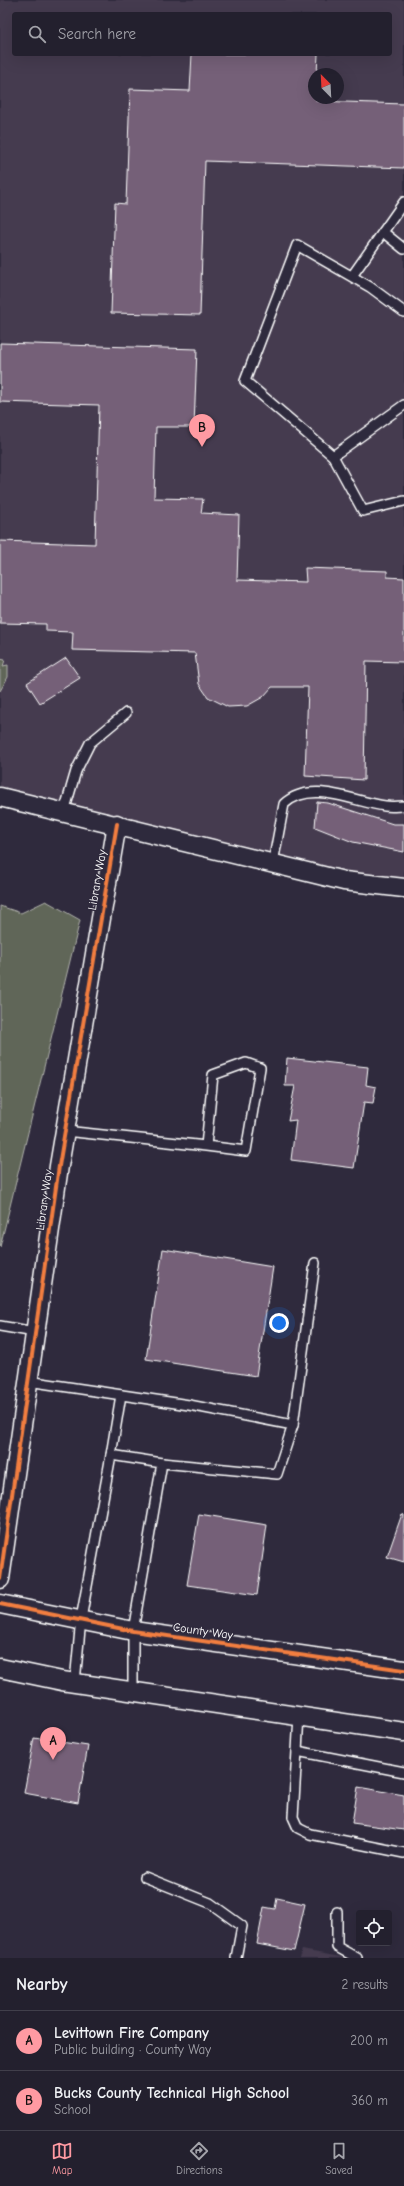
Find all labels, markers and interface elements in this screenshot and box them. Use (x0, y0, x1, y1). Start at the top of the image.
search box (12, 12, 392, 56)
icon: search (26, 23, 48, 45)
text: Search here (58, 25, 136, 43)
north arrow (308, 68, 344, 104)
pin: B (189, 414, 215, 447)
street label: Library Way (85, 848, 109, 911)
street label: Library Way (33, 1168, 55, 1231)
your location (269, 1313, 289, 1333)
street label: County Way (172, 1620, 235, 1642)
pin: A (40, 1727, 66, 1760)
map controls (356, 1910, 392, 1946)
button: locate (356, 1910, 392, 1946)
text: Nearby (16, 1975, 67, 1994)
text: 2 results (341, 1977, 388, 1992)
text: Levittown Fire Company (54, 2024, 209, 2042)
text: A (25, 2033, 33, 2048)
text: 200 m (350, 2033, 388, 2048)
text: Public building · County Way (54, 2042, 211, 2057)
text: Bucks County Technical High School (54, 2084, 289, 2102)
text: B (25, 2093, 33, 2108)
text: 360 m (351, 2093, 388, 2108)
text: School (54, 2102, 91, 2117)
tab: Map (51, 2140, 73, 2177)
tab: Directions (176, 2140, 223, 2177)
tab: Saved (325, 2140, 353, 2177)

